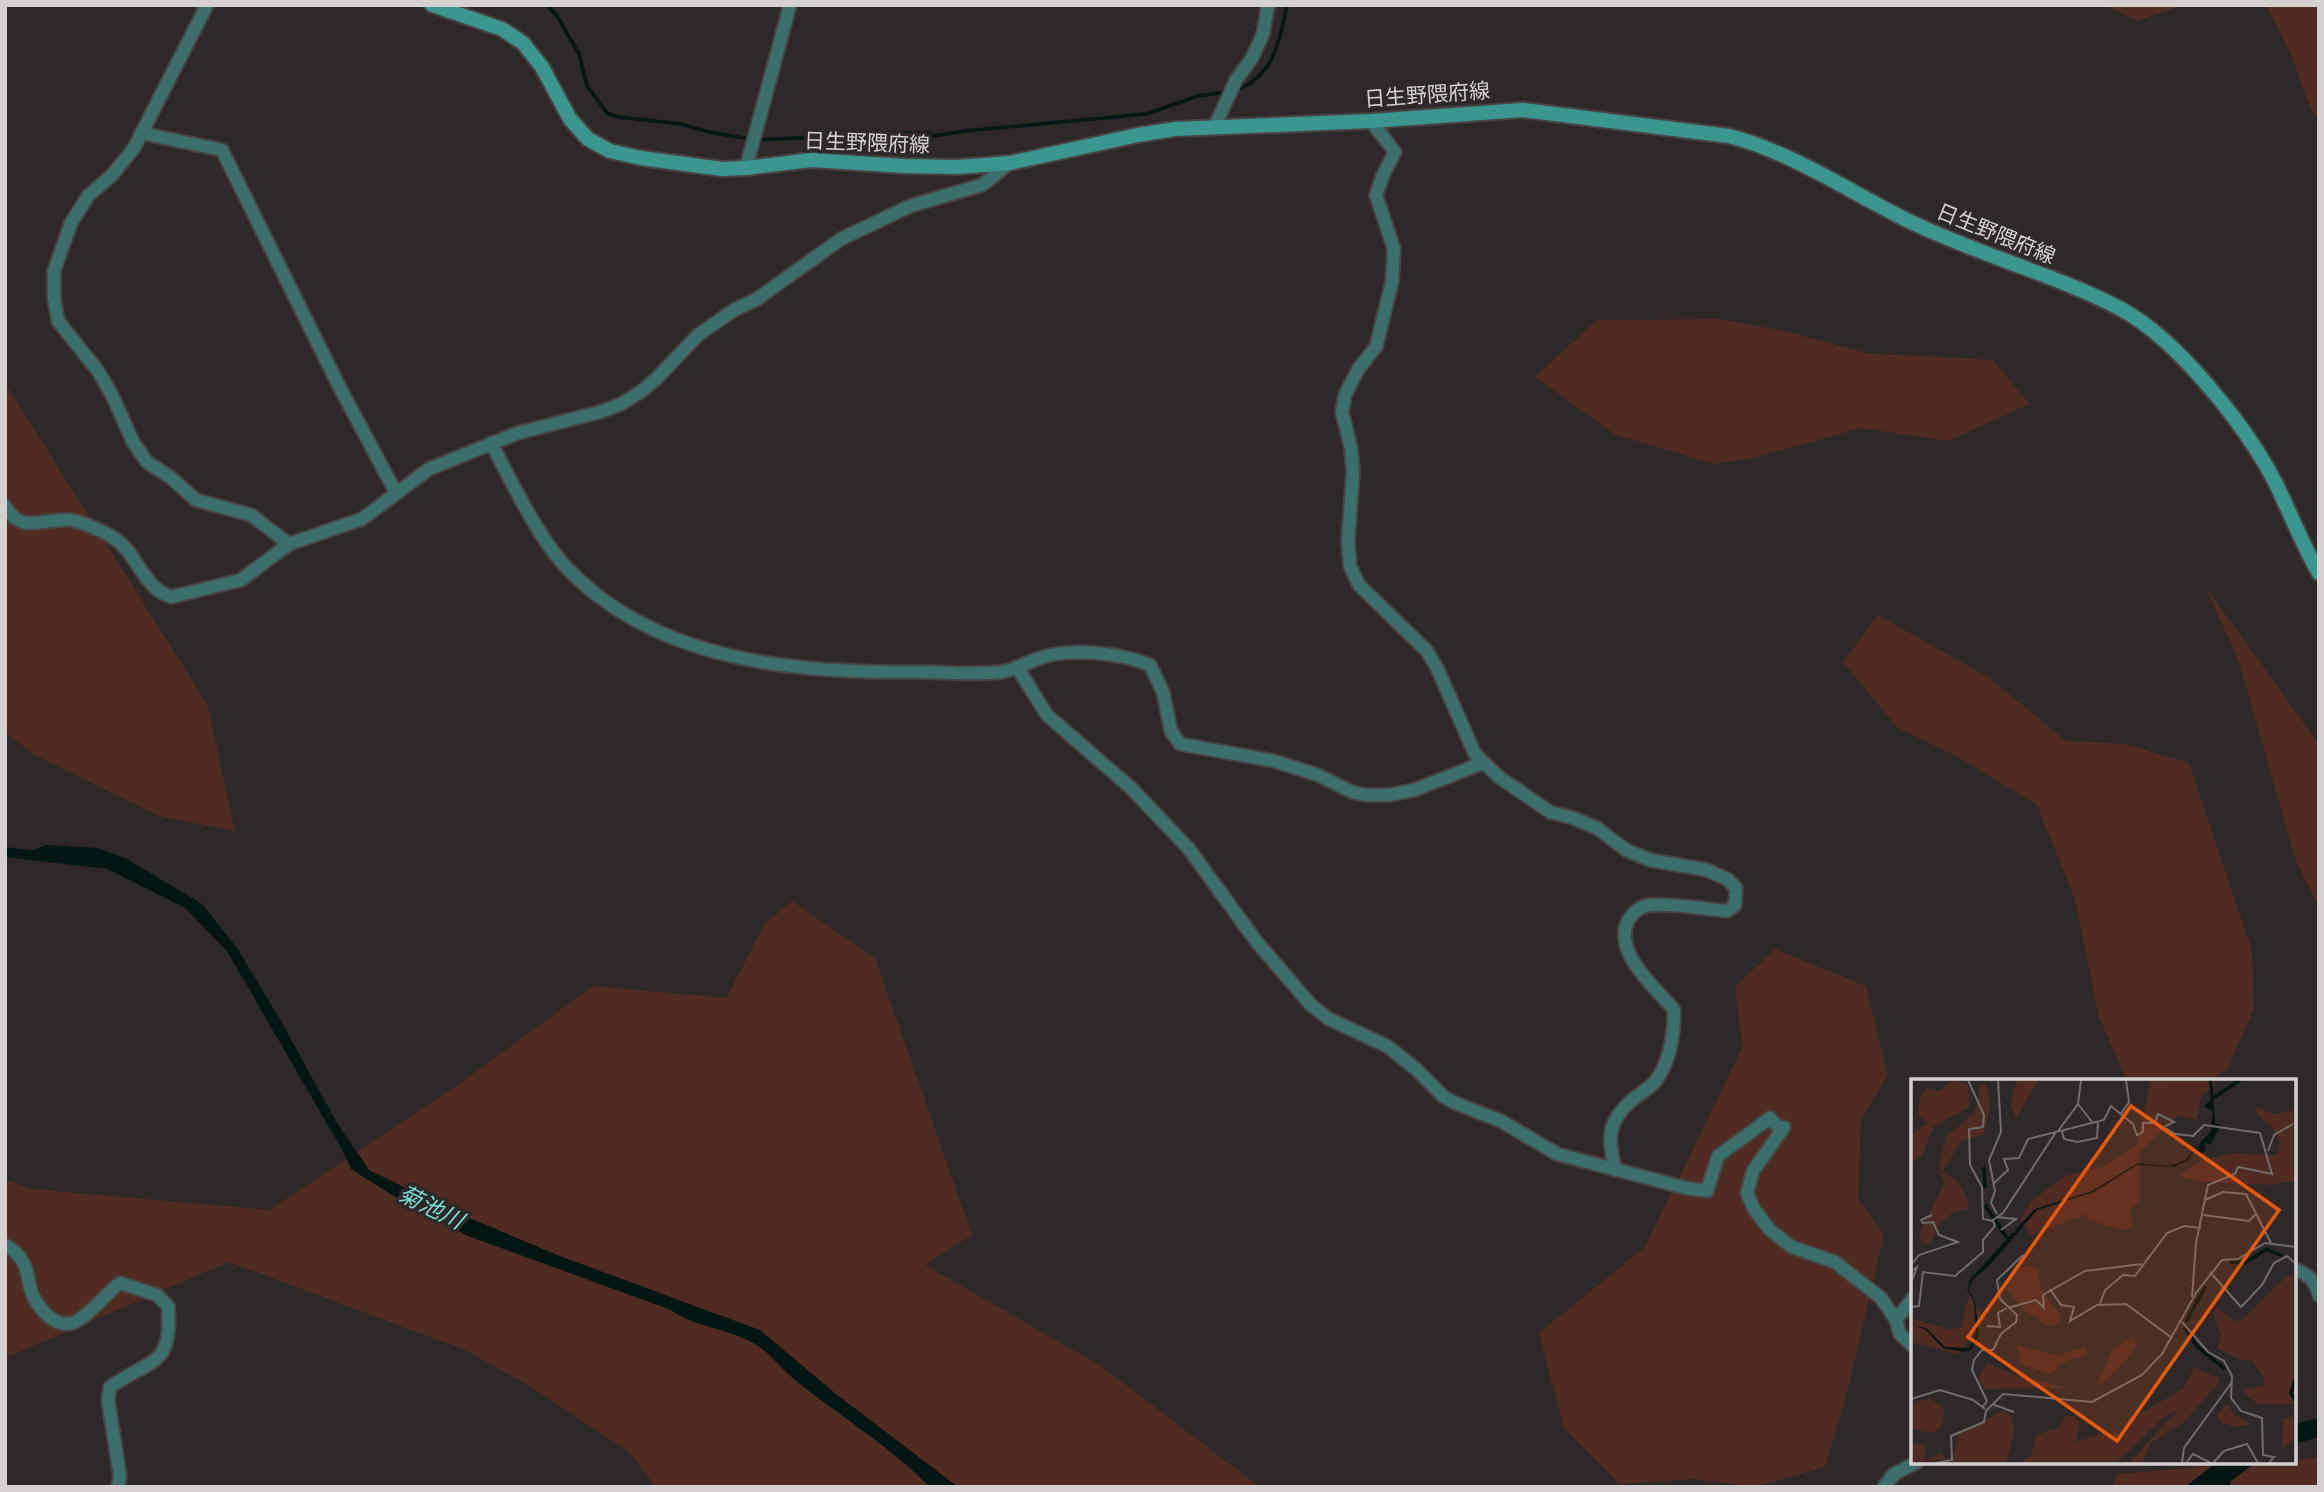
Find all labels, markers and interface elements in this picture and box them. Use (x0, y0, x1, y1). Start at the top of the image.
street label: 日生野隈府線 (1363, 78, 1491, 111)
street label: 日生野隈府線 (804, 128, 930, 157)
street label: 日生野隈府線 (1933, 198, 2059, 269)
inset map (1911, 1079, 2296, 1464)
water label: 菊池川 (394, 1179, 471, 1235)

